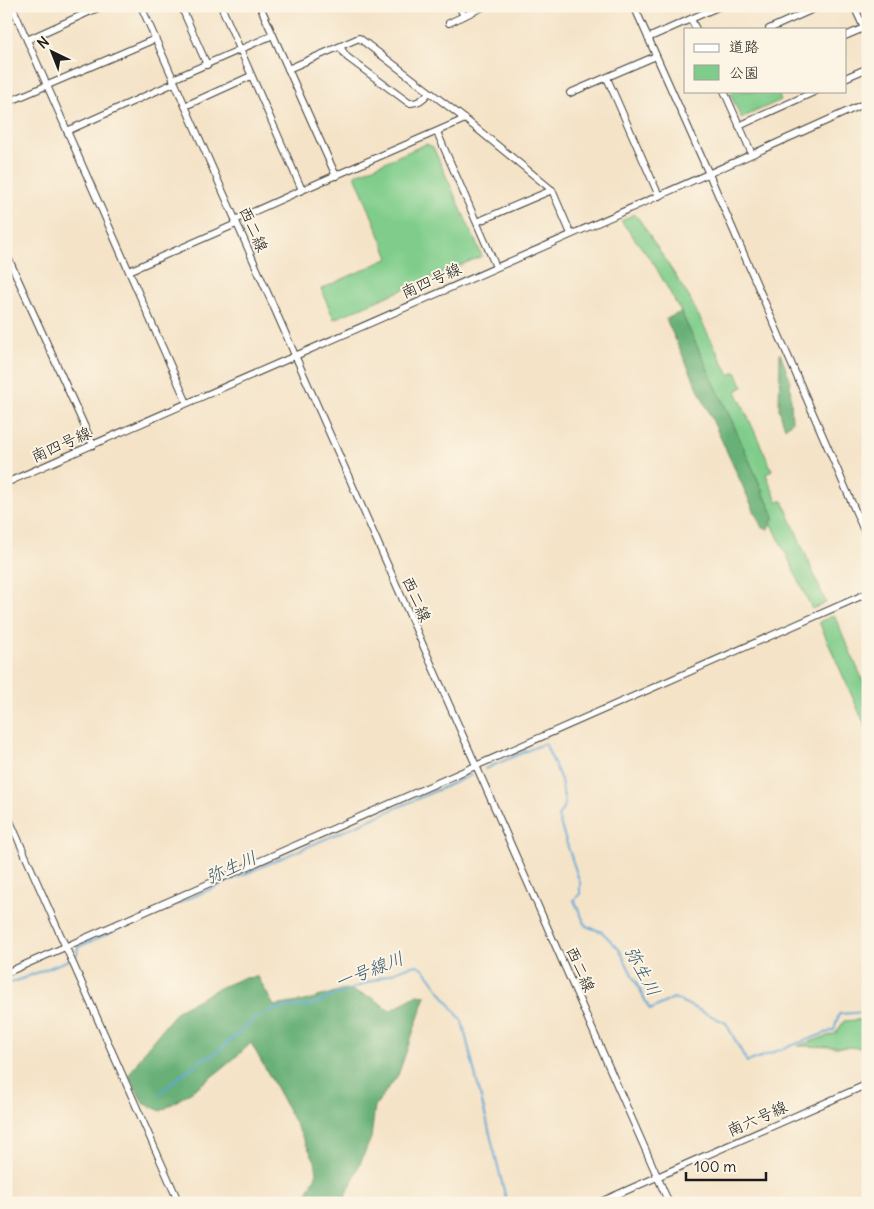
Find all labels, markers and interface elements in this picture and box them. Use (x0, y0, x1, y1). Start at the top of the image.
north arrow (28, 28, 78, 78)
legend (684, 28, 846, 92)
text: N (33, 33, 53, 52)
text: 道路 (729, 37, 759, 56)
text: 公園 (729, 63, 759, 82)
street label: 西二線 (235, 203, 273, 255)
street label: 南四号線 (398, 258, 464, 302)
street label: 南四号線 (28, 422, 94, 466)
street label: 西二線 (398, 573, 436, 625)
water label: 弥生川 (202, 846, 260, 888)
water label: 弥生川 (620, 942, 666, 1000)
street label: 西二線 (562, 943, 600, 995)
water label: 一号線川 (331, 946, 407, 994)
street label: 南六号線 (724, 1096, 790, 1140)
scale bar (686, 1149, 766, 1181)
text: 100 m (694, 1157, 736, 1176)

